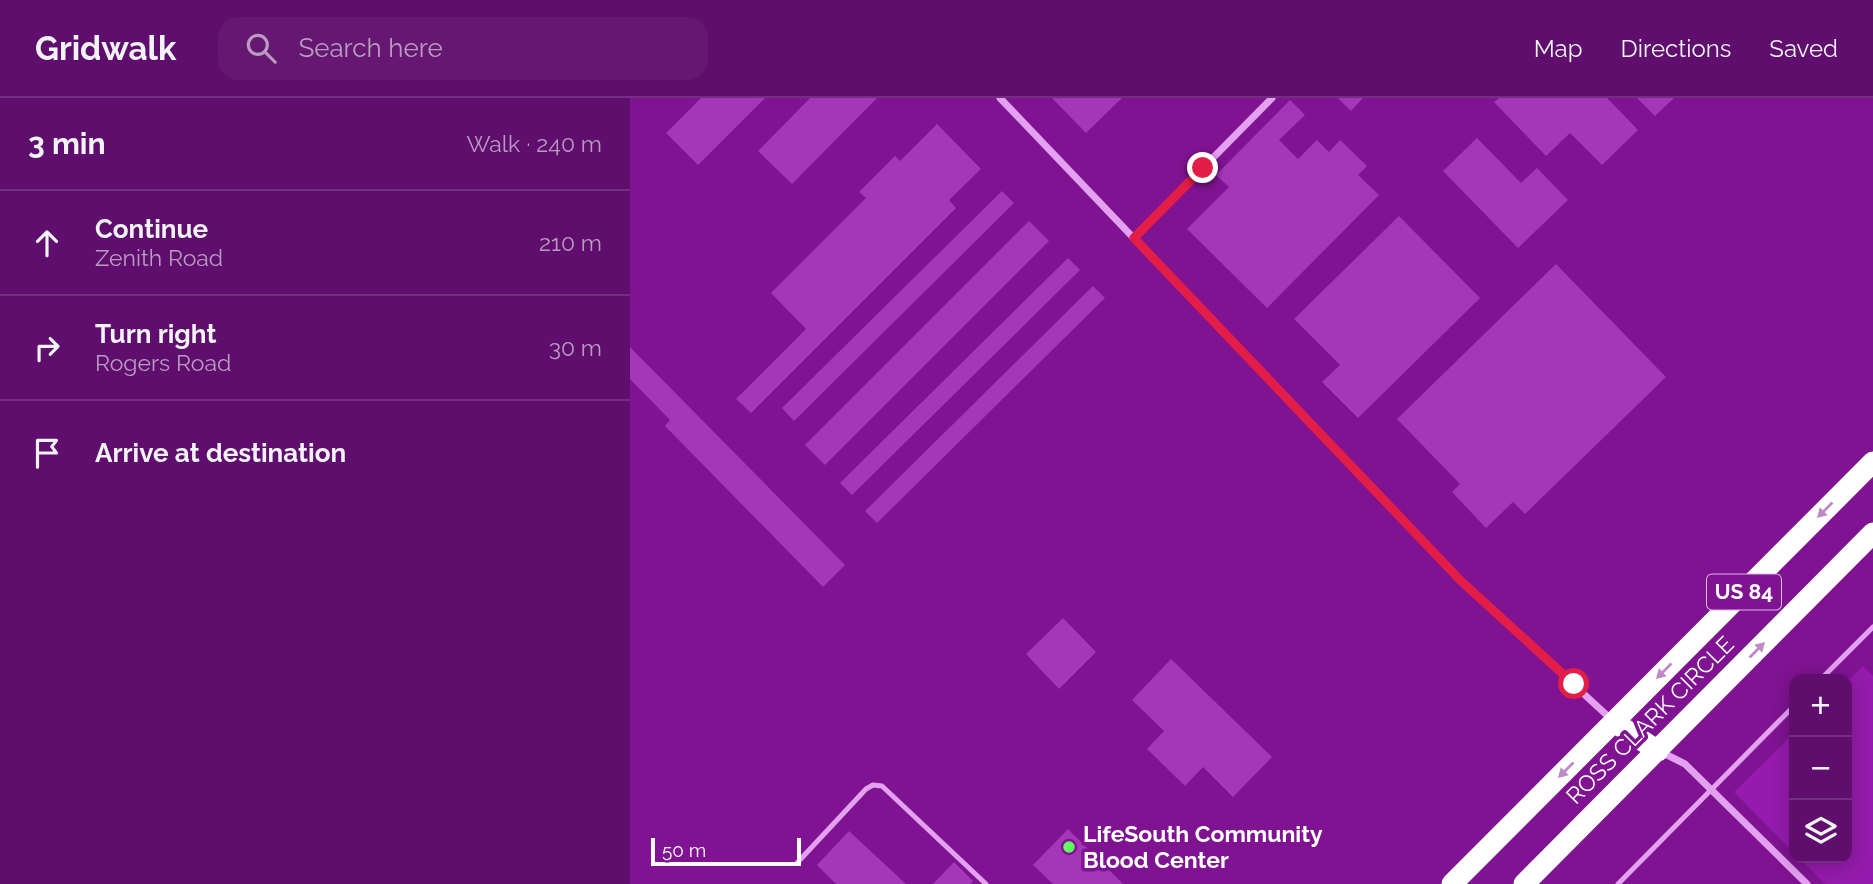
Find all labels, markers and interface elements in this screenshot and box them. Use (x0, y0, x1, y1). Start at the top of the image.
search box (218, 17, 708, 80)
text: Gridwalk (35, 29, 176, 68)
icon: search (242, 29, 280, 67)
text: Search here (298, 33, 443, 63)
text: Map (1534, 34, 1583, 63)
text: Directions (1621, 34, 1731, 63)
text: Saved (1769, 34, 1838, 63)
text: 3 min (28, 126, 106, 161)
text: Walk · 240 m (466, 130, 602, 157)
route end (1187, 152, 1218, 183)
text: Continue (95, 214, 208, 244)
icon: ahead (28, 224, 66, 262)
text: 210 m (539, 229, 602, 256)
text: Zenith Road (95, 244, 223, 271)
text: Turn right (95, 319, 216, 349)
icon: right (28, 329, 66, 367)
text: 30 m (549, 334, 602, 361)
text: Rogers Road (95, 349, 231, 376)
icon: arrive (28, 434, 66, 472)
text: Arrive at destination (95, 438, 346, 468)
one-way arrow (1816, 502, 1833, 519)
road number: US 84 (1707, 574, 1781, 610)
street label: ROSS CLARK CIRCLE (1560, 630, 1739, 809)
one-way arrow (1749, 641, 1766, 658)
one-way arrow (1656, 663, 1673, 680)
route start (1558, 668, 1589, 699)
map controls (1789, 674, 1852, 863)
button: + (1789, 674, 1852, 737)
button: − (1789, 737, 1852, 800)
one-way arrow (1558, 762, 1574, 778)
button: layers (1789, 800, 1852, 863)
place label: LifeSouth Community Blood Center (1083, 820, 1323, 873)
scale bar (651, 835, 802, 867)
text: 50 m (662, 839, 706, 861)
marker: LifeSouth Community Blood Center (1061, 839, 1077, 855)

